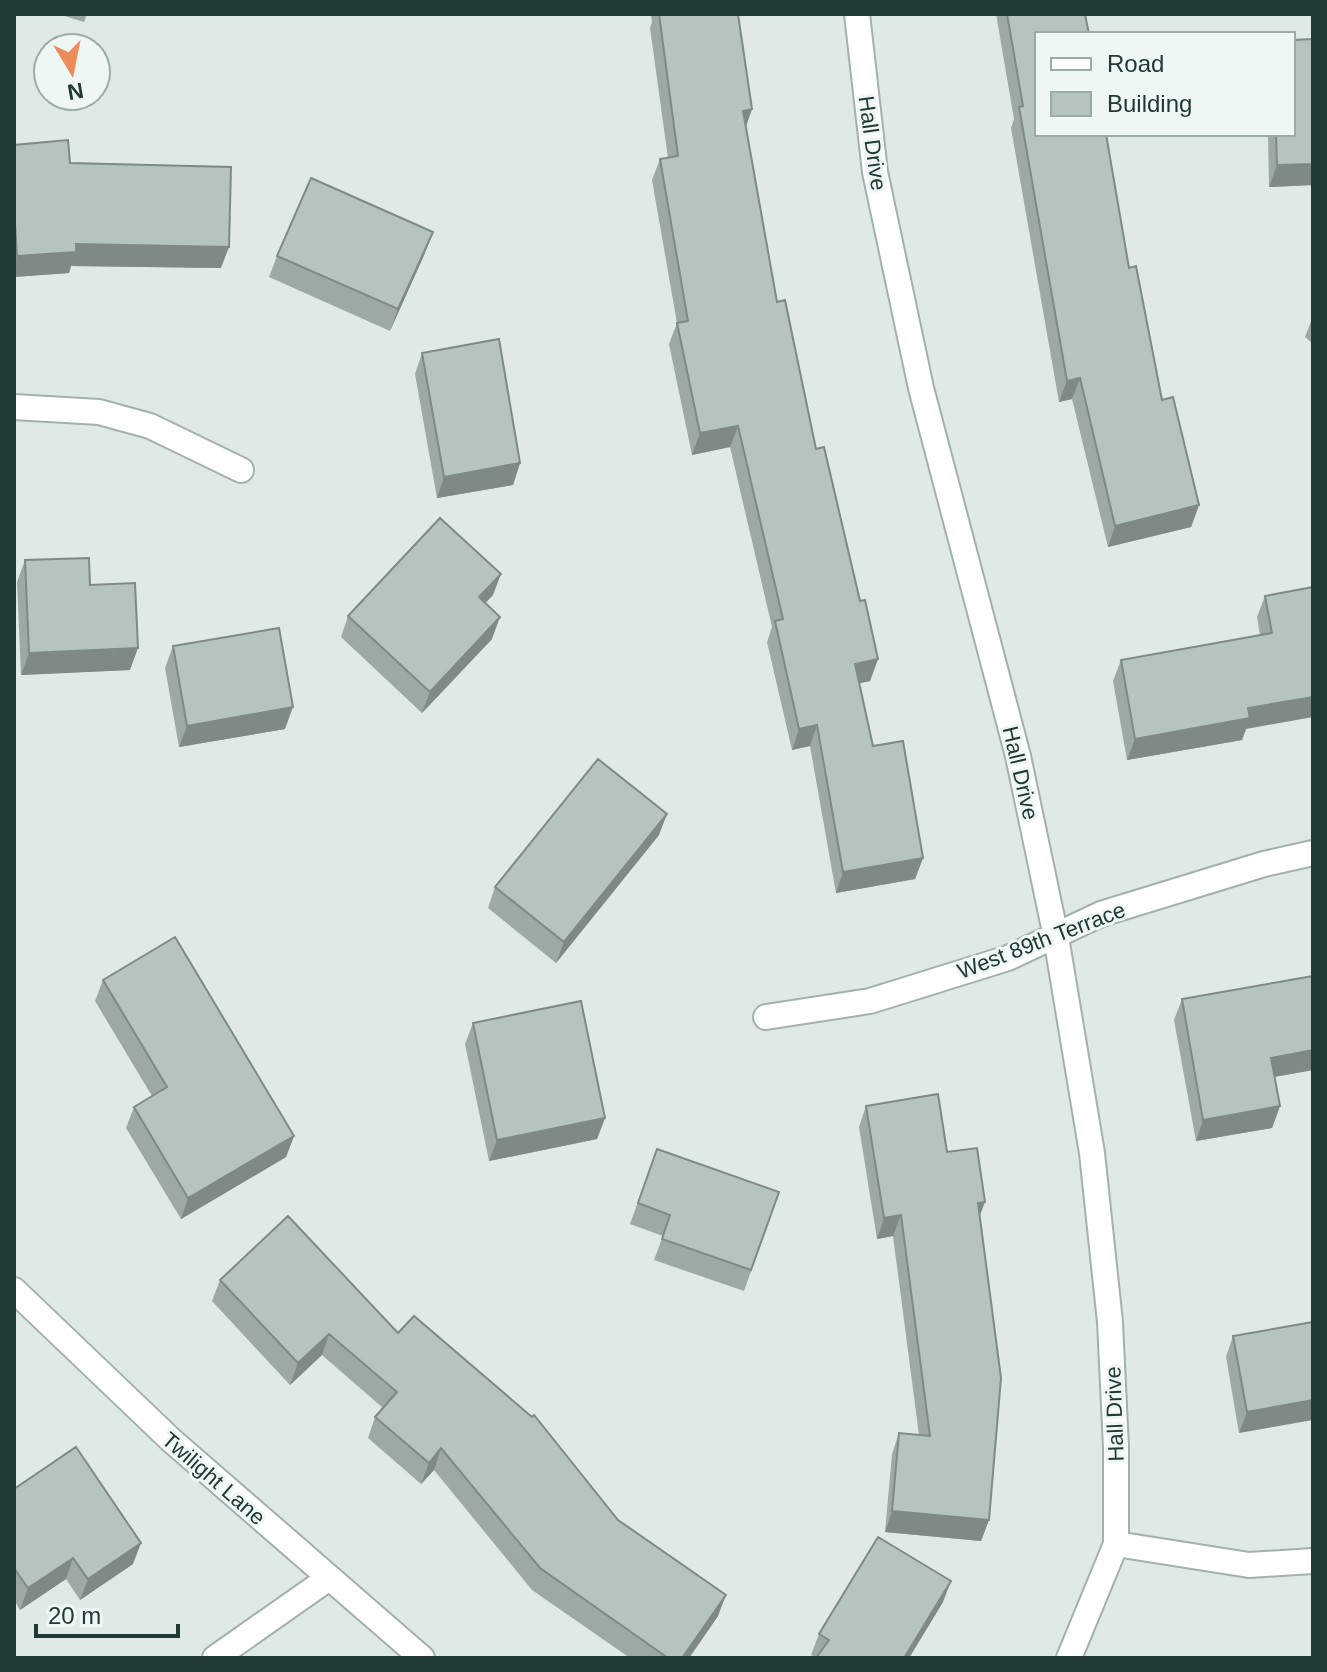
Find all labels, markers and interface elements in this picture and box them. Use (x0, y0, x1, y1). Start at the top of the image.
north arrow (32, 32, 112, 112)
legend (1035, 32, 1295, 136)
text: Road (1107, 50, 1164, 77)
text: N (65, 78, 85, 105)
text: Building (1107, 90, 1192, 117)
street label: Hall Drive (853, 94, 892, 192)
street label: Hall Drive (998, 724, 1043, 822)
street label: West 89th Terrace (954, 897, 1129, 984)
street label: Hall Drive (1100, 1366, 1129, 1462)
street label: Twilight Lane (157, 1427, 270, 1530)
scale bar (36, 1588, 178, 1638)
text: 20 m (48, 1602, 101, 1629)

